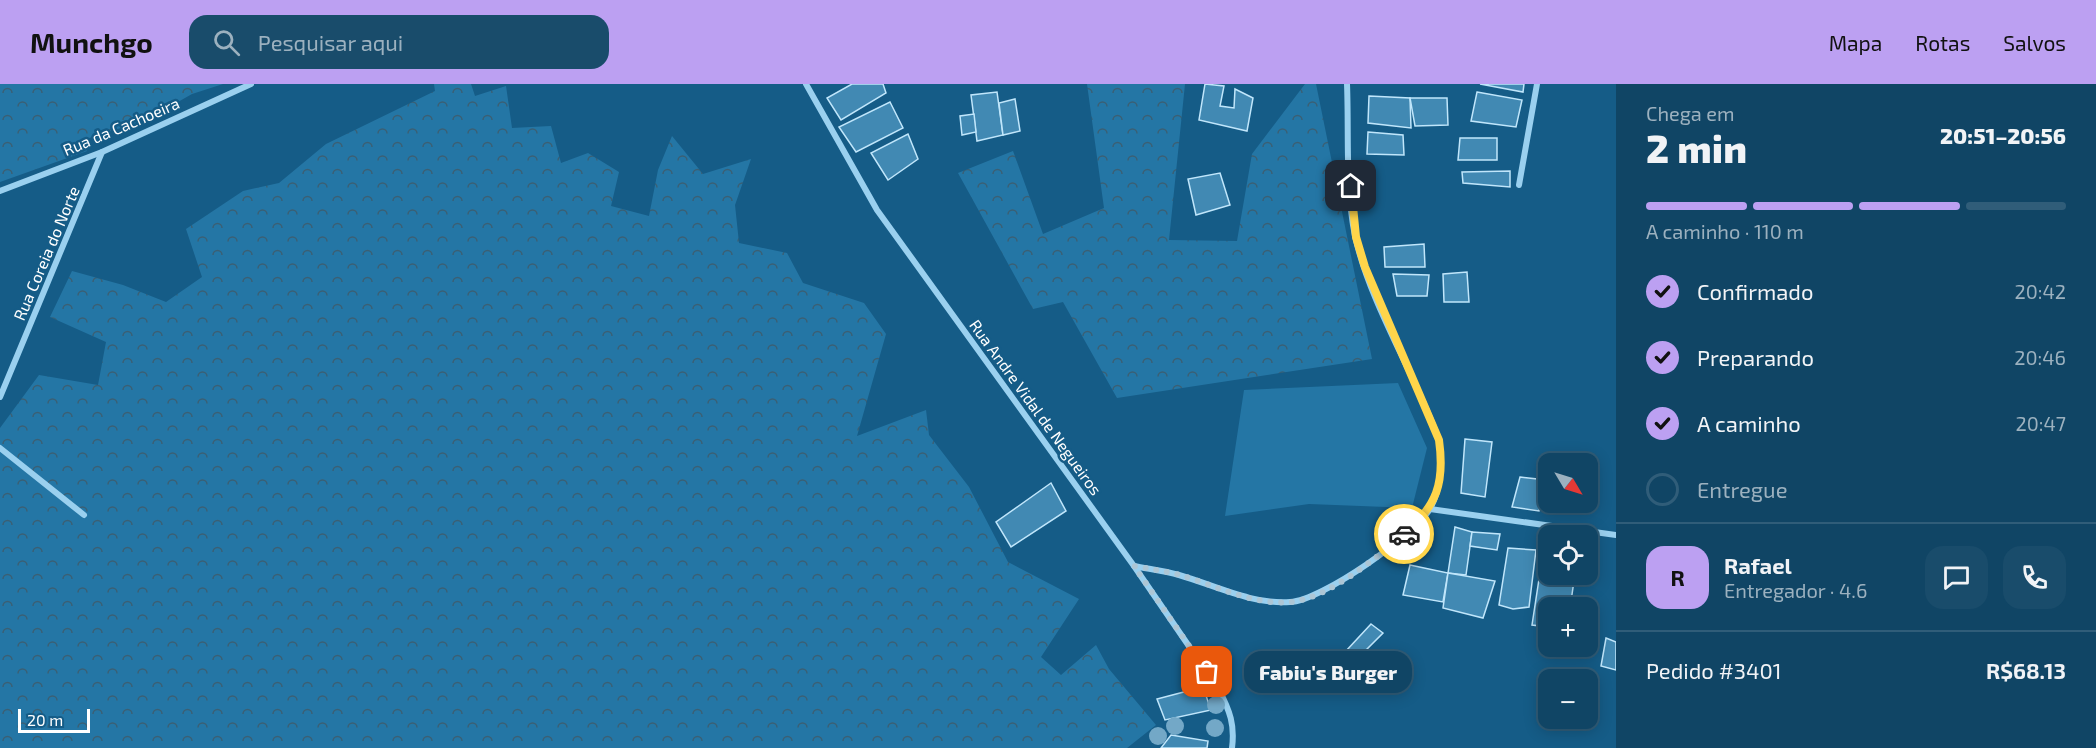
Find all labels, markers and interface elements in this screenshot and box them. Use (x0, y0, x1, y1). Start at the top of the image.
search box (189, 15, 609, 69)
text: Munchgo (30, 25, 153, 59)
icon: search (210, 26, 243, 59)
text: Pesquisar aqui (258, 29, 403, 55)
text: Mapa (1829, 30, 1882, 55)
text: Rotas (1915, 30, 1970, 55)
text: Salvos (2003, 30, 2066, 55)
street label: Rua da Cachoeira (60, 93, 182, 159)
text: Chega em (1646, 101, 1735, 125)
text: 20:51–20:56 (1940, 122, 2066, 148)
text: 2 min (1646, 124, 1747, 171)
pin (1325, 160, 1376, 211)
icon: home (1334, 169, 1367, 202)
street label: Rua Coreia do Norte (9, 183, 83, 323)
text: A caminho · 110 m (1646, 219, 1804, 243)
icon: check (1646, 275, 1679, 308)
text: Confirmado (1697, 278, 1813, 304)
text: 20:42 (2014, 279, 2066, 303)
street label: Rua Andre Vidal de Negueiros (966, 316, 1106, 498)
icon: check (1646, 341, 1679, 374)
text: Preparando (1697, 344, 1814, 370)
text: 20:46 (2014, 345, 2066, 369)
icon: check (1646, 407, 1679, 440)
text: A caminho (1697, 410, 1801, 436)
text: 20:47 (2015, 411, 2066, 435)
north arrow (1538, 453, 1598, 513)
map controls (1538, 453, 1598, 729)
text: Entregue (1697, 476, 1787, 502)
courier (1374, 504, 1434, 564)
icon: car (1388, 518, 1421, 551)
button: locate (1538, 525, 1598, 585)
button: chat (1925, 546, 1988, 609)
button: phone (2003, 546, 2066, 609)
text: Rafael (1724, 552, 1792, 578)
text: R (1670, 564, 1685, 590)
text: Entregador · 4.6 (1724, 578, 1867, 602)
button: + (1538, 597, 1598, 657)
pin (1181, 646, 1232, 697)
callout: Fabiu's Burger (1243, 651, 1411, 693)
icon: bag (1190, 655, 1223, 688)
text: Pedido #3401 (1646, 657, 1782, 683)
text: R$68.13 (1986, 657, 2066, 683)
text: Fabiu's Burger (1259, 660, 1397, 684)
button: − (1538, 669, 1598, 729)
scale bar (18, 706, 90, 734)
text: 20 m (27, 710, 63, 729)

